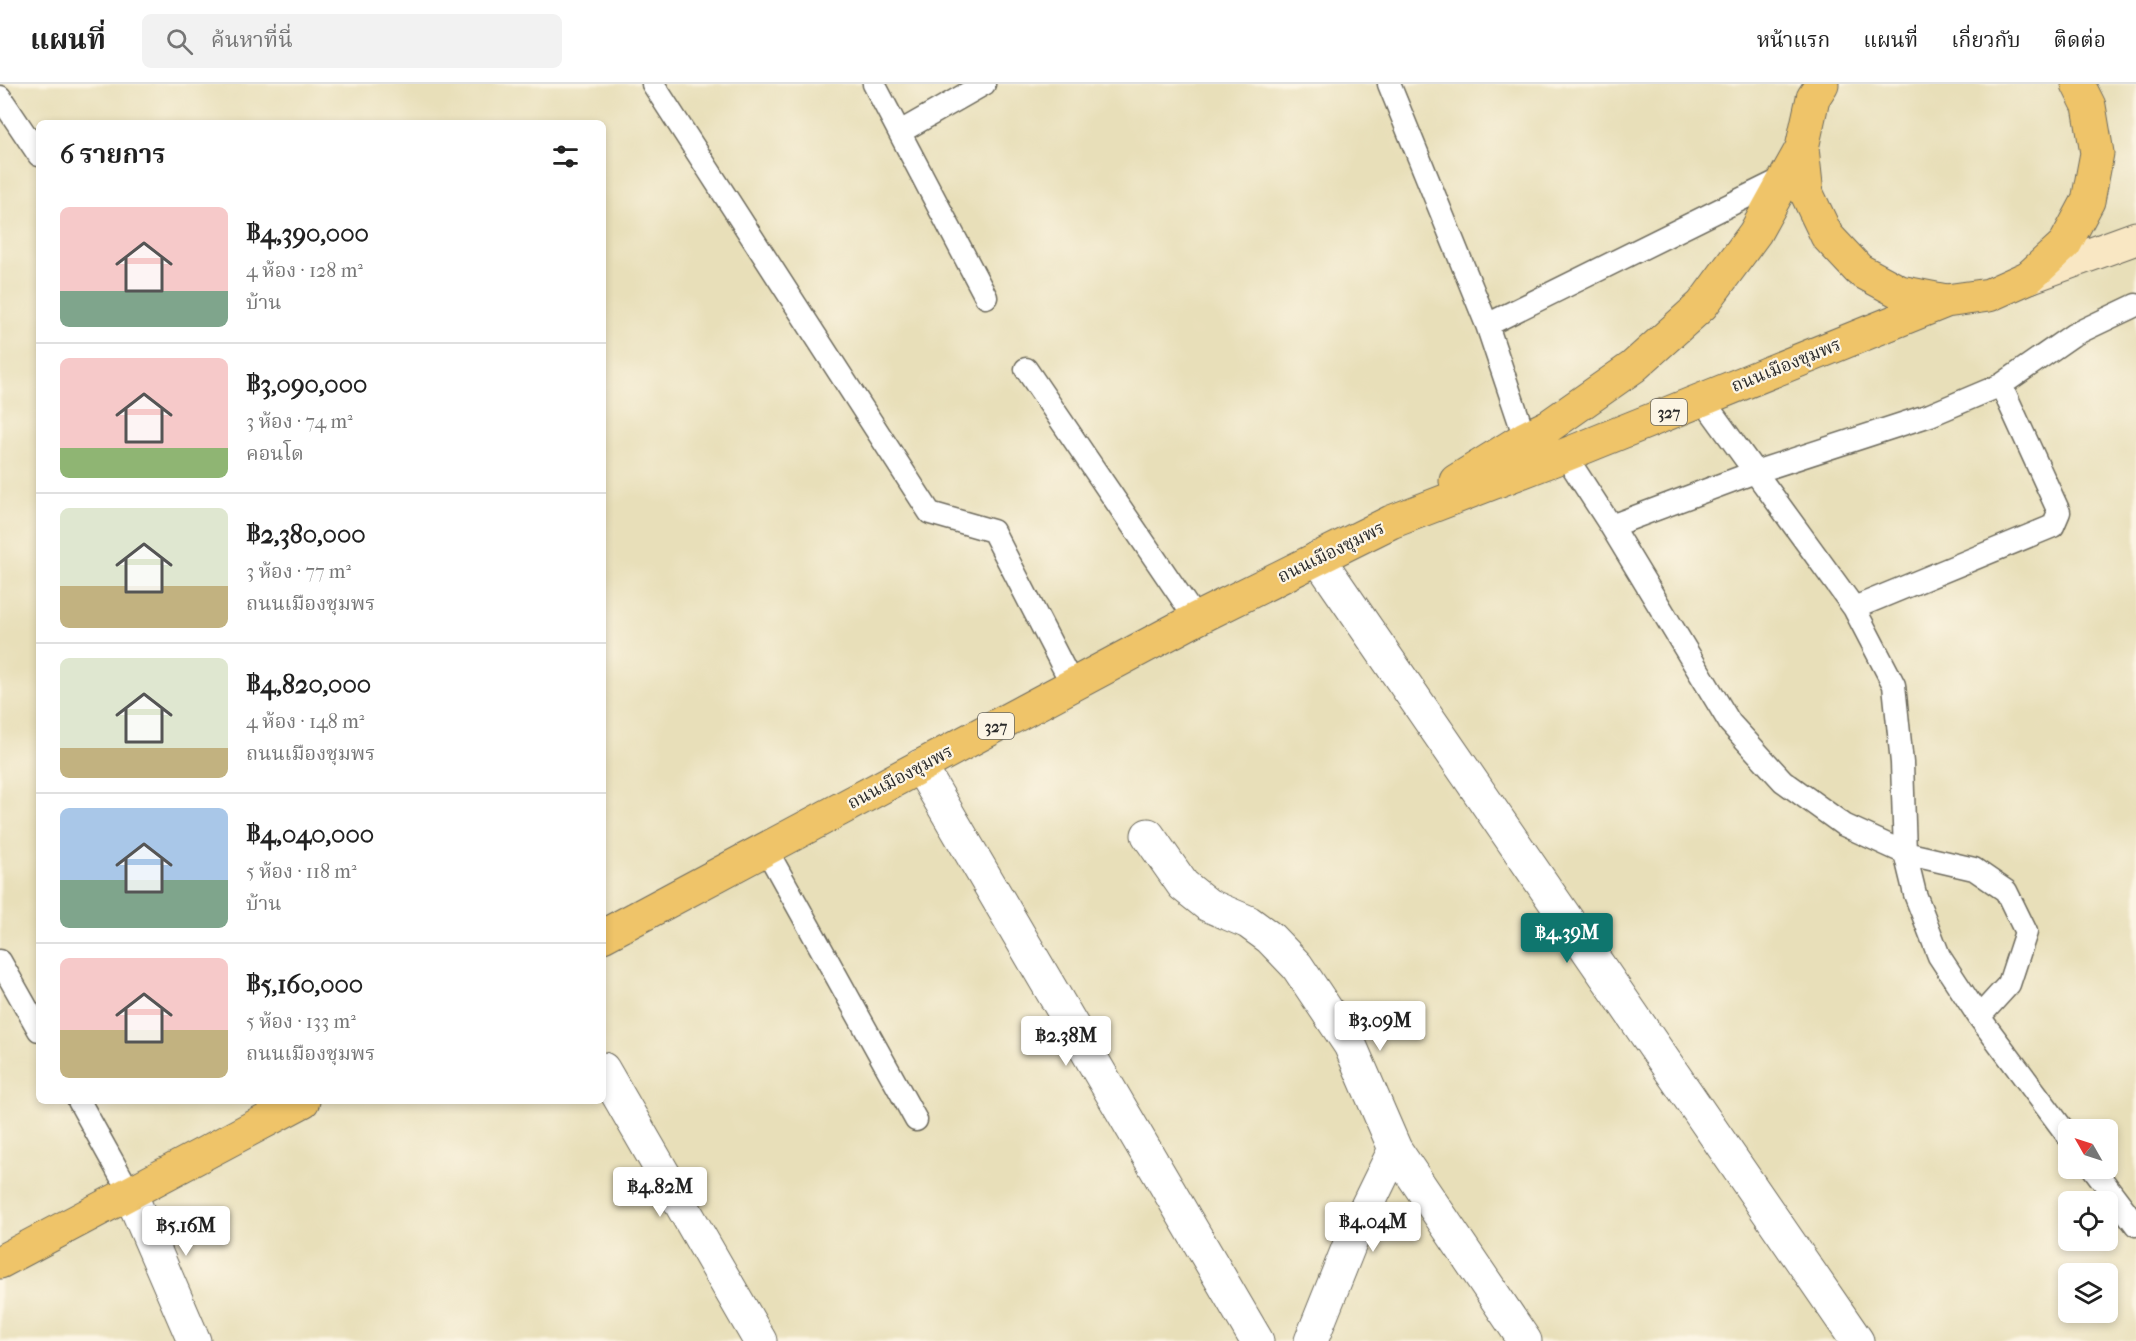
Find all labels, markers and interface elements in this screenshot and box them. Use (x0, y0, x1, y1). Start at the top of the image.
search box (142, 14, 562, 68)
text: แผนที่ (30, 23, 106, 56)
icon: search (163, 25, 196, 58)
text: ค้นหาที่นี่ (211, 27, 293, 53)
text: หน้าแรก (1757, 28, 1830, 52)
text: แผนที่ (1863, 28, 1918, 52)
text: เกี่ยวกับ (1951, 28, 2021, 52)
text: ติดต่อ (2054, 28, 2106, 52)
text: 6 รายการ (60, 139, 165, 170)
icon: filters (549, 140, 582, 173)
text: ฿4,390,000 (246, 218, 369, 249)
icon: home (108, 231, 180, 303)
text: 4 ห้อง · 128 m² (246, 259, 363, 282)
text: บ้าน (246, 291, 282, 314)
street label: ถนนเมืองชุมพร (1728, 334, 1844, 398)
text: ฿3,090,000 (246, 369, 367, 400)
icon: home (108, 382, 180, 454)
road number: 327 (1651, 399, 1687, 425)
text: 3 ห้อง · 74 m² (246, 410, 353, 433)
text: คอนโด (246, 442, 304, 465)
street label: ถนนเมืองชุมพร (1274, 518, 1389, 588)
text: ฿2,380,000 (246, 519, 366, 550)
icon: home (108, 532, 180, 604)
text: 3 ห้อง · 77 m² (246, 560, 351, 583)
text: ถนนเมืองชุมพร (246, 592, 375, 615)
text: ฿4,820,000 (246, 669, 371, 700)
icon: home (108, 682, 180, 754)
text: 4 ห้อง · 148 m² (246, 710, 364, 733)
road number: 327 (978, 713, 1014, 739)
street label: ถนนเมืองชุมพร (844, 741, 957, 815)
text: ถนนเมืองชุมพร (246, 742, 375, 765)
text: ฿4,040,000 (246, 819, 374, 850)
icon: home (108, 832, 180, 904)
text: 5 ห้อง · 118 m² (246, 860, 357, 883)
text: บ้าน (246, 892, 282, 915)
pin: ฿4.39M (1518, 913, 1616, 964)
text: ฿4.39M (1535, 921, 1599, 944)
text: ฿5,160,000 (246, 969, 363, 1000)
icon: home (108, 982, 180, 1054)
pin: ฿3.09M (1331, 1001, 1429, 1052)
text: ฿3.09M (1348, 1009, 1412, 1032)
text: 5 ห้อง · 133 m² (246, 1010, 356, 1033)
pin: ฿2.38M (1017, 1016, 1115, 1067)
text: ฿2.38M (1035, 1024, 1097, 1047)
text: ถนนเมืองชุมพร (246, 1042, 375, 1065)
north arrow (2058, 1119, 2118, 1179)
map controls (2058, 1119, 2118, 1323)
pin: ฿4.82M (611, 1167, 709, 1218)
text: ฿4.82M (627, 1175, 693, 1198)
button: locate (2058, 1191, 2118, 1251)
pin: ฿4.04M (1324, 1202, 1422, 1253)
pin: ฿5.16M (137, 1206, 235, 1257)
text: ฿4.04M (1339, 1210, 1407, 1233)
text: ฿5.16M (156, 1214, 216, 1237)
button: layers (2058, 1263, 2118, 1323)

